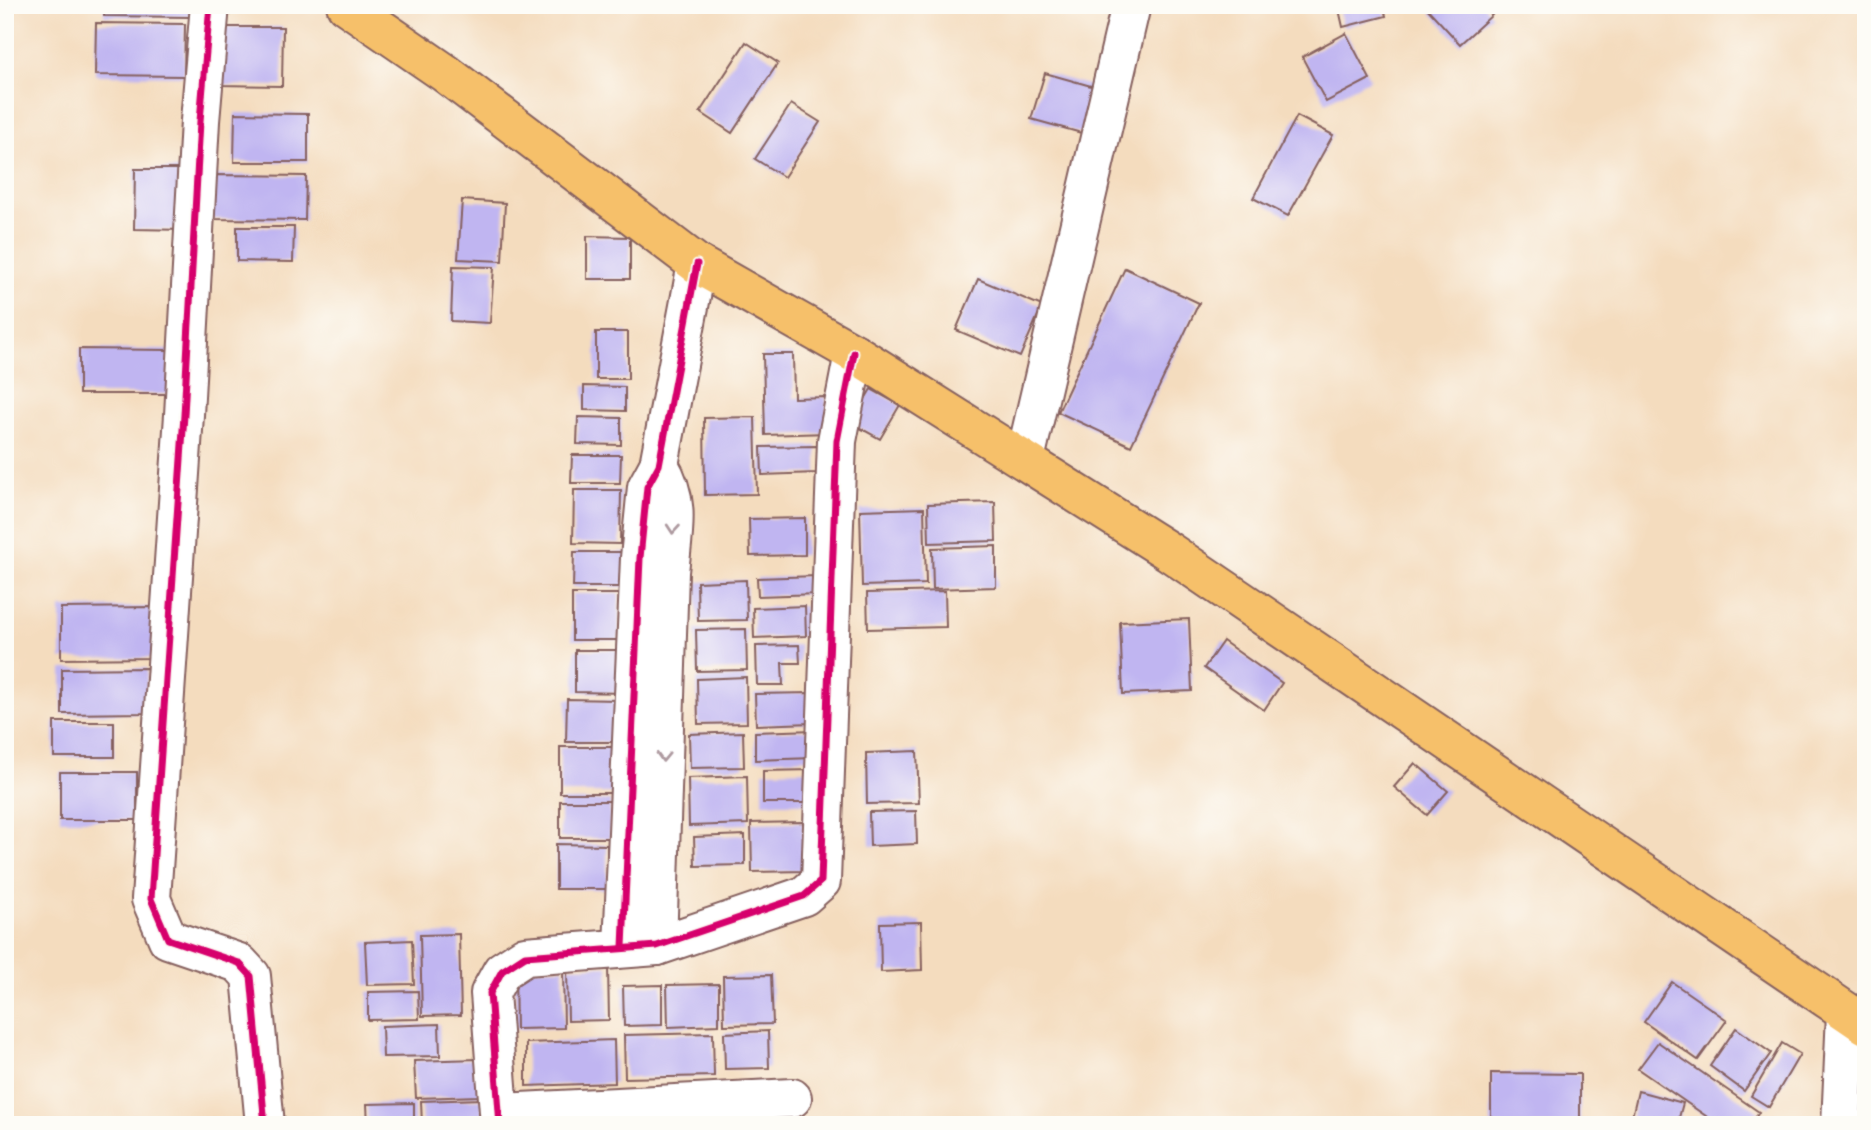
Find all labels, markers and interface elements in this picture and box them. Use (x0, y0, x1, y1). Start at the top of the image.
one-way arrow (666, 524, 681, 535)
one-way arrow (656, 751, 671, 762)

